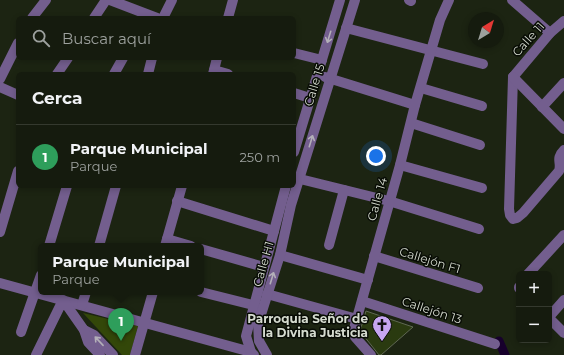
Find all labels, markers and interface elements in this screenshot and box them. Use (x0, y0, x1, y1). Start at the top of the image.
north arrow (468, 12, 504, 48)
search box (16, 16, 296, 60)
street label: Calle 11 (509, 19, 547, 59)
icon: search (30, 27, 52, 49)
text: Buscar aquí (62, 29, 151, 48)
one-way arrow (325, 31, 332, 44)
street label: Calle 15 (300, 62, 328, 108)
text: Cerca (32, 88, 82, 108)
one-way arrow (308, 135, 315, 148)
text: Parque Municipal (70, 139, 208, 158)
your location (366, 146, 386, 166)
text: 1 (42, 149, 48, 165)
text: 250 m (239, 149, 280, 165)
text: Parque (70, 158, 117, 174)
street label: Calle 14 (364, 175, 390, 223)
street label: Calle H1 (249, 240, 277, 288)
popup (38, 243, 204, 295)
street label: Callejón F1 (398, 244, 462, 276)
text: Parque Municipal (52, 252, 190, 271)
text: Parque (52, 271, 100, 287)
map controls (516, 271, 552, 343)
button: + (516, 271, 552, 307)
one-way arrow (269, 272, 276, 285)
street label: Callejón 13 (400, 293, 464, 327)
button: − (516, 307, 552, 343)
pin: 1 (108, 308, 134, 341)
place label: Parroquia Señor de la Divina Justicia (247, 311, 368, 340)
church icon: Parroquia Señor de la Divina Justicia (371, 314, 393, 342)
one-way arrow (94, 336, 104, 346)

